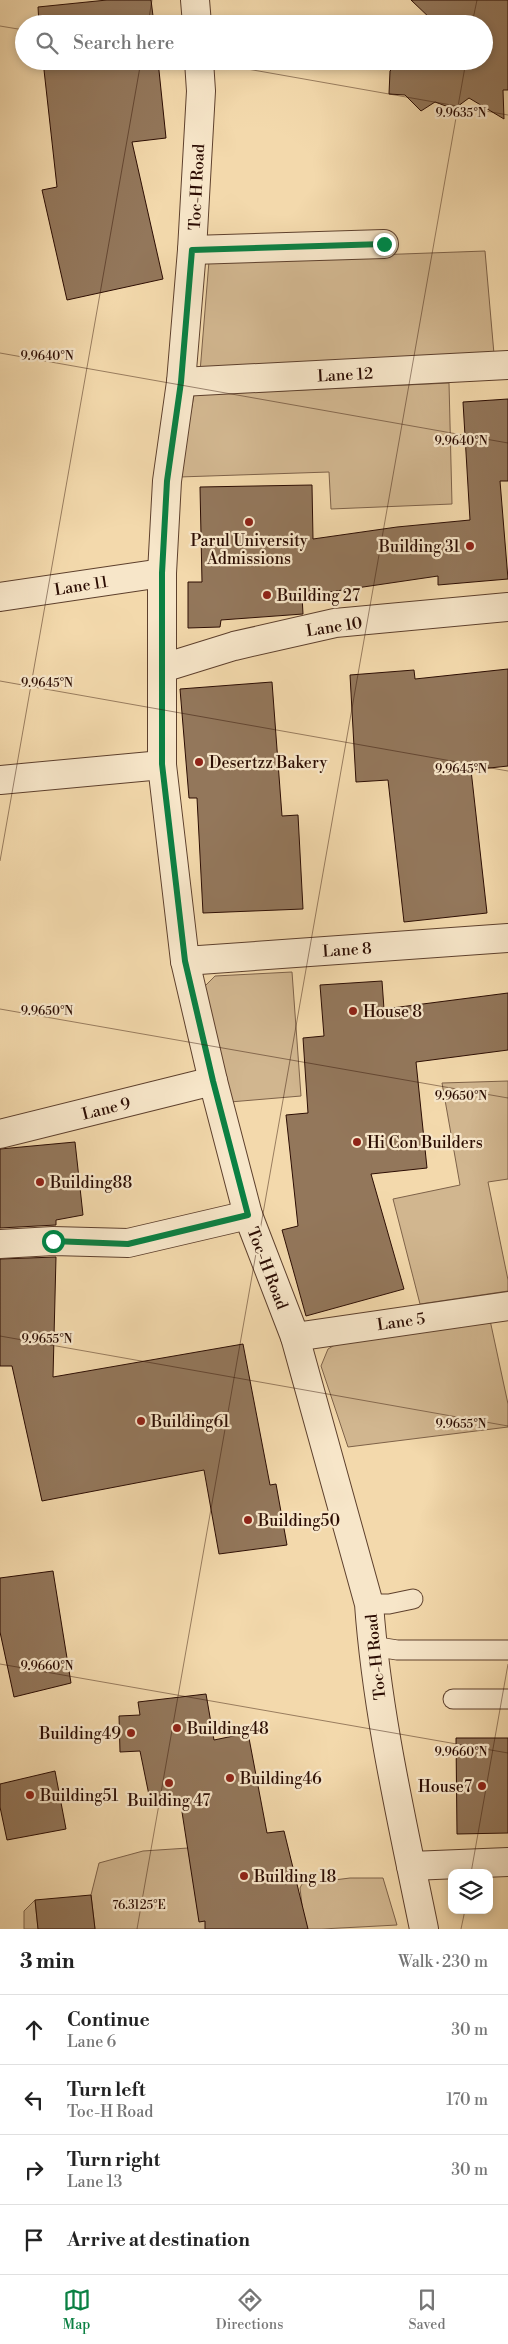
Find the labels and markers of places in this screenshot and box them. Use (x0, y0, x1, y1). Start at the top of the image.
marker: Parul University Admissions (243, 516, 255, 528)
place label: Parul University Admissions (190, 531, 308, 569)
place label: Building 31 (378, 537, 460, 557)
marker: Building 31 (464, 540, 476, 552)
place label: Building 27 (276, 586, 360, 606)
marker: Building 27 (261, 589, 273, 601)
place label: Desertzz Bakery (209, 753, 327, 773)
marker: Desertzz Bakery (193, 756, 205, 768)
place label: House 8 (363, 1002, 422, 1022)
marker: House 8 (347, 1005, 359, 1017)
place label: Hi Con Builders (367, 1133, 483, 1153)
marker: Hi Con Builders (351, 1136, 363, 1148)
place label: Building88 (49, 1173, 132, 1193)
marker: Building88 (34, 1176, 46, 1188)
place label: Building61 (150, 1412, 230, 1432)
marker: Building61 (135, 1415, 147, 1427)
place label: Building50 (257, 1511, 340, 1531)
marker: Building50 (242, 1514, 254, 1526)
place label: Building48 (186, 1719, 269, 1739)
marker: Building48 (171, 1722, 183, 1734)
place label: Building49 (38, 1724, 121, 1744)
marker: Building49 (125, 1727, 137, 1739)
place label: Building46 (239, 1769, 322, 1789)
marker: Building46 (224, 1772, 236, 1784)
marker: Building 47 (163, 1777, 175, 1789)
place label: House7 (418, 1777, 472, 1797)
marker: House7 (476, 1780, 488, 1792)
place label: Building51 (39, 1786, 118, 1806)
marker: Building51 (24, 1789, 36, 1801)
place label: Building 47 (127, 1791, 210, 1811)
place label: Building 18 (253, 1867, 336, 1887)
marker: Building 18 (238, 1870, 250, 1882)

